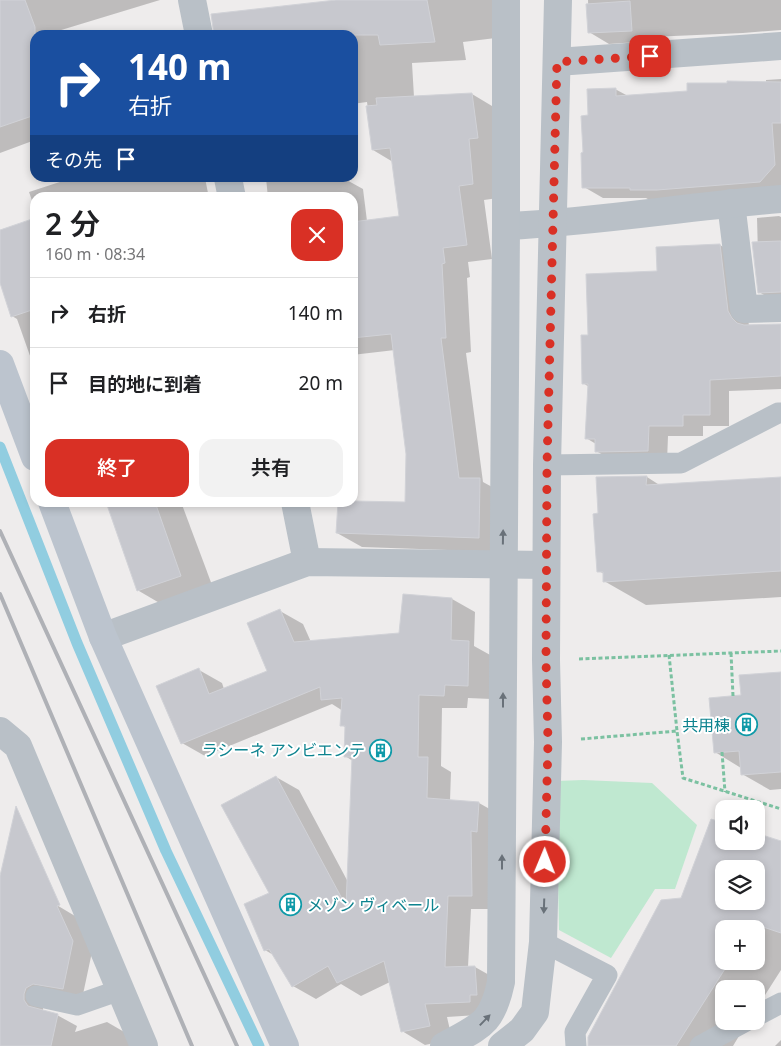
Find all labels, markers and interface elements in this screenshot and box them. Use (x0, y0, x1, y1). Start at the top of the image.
pin (629, 35, 671, 77)
icon: arrive (636, 42, 664, 70)
text: 140 m (128, 43, 231, 90)
icon: right (45, 50, 110, 115)
text: 右折 (128, 90, 172, 120)
icon: arrive (112, 145, 140, 173)
text: その先 (45, 147, 102, 173)
text: 2 分 (45, 203, 100, 244)
button: close (291, 209, 343, 261)
text: 160 m · 08:34 (45, 243, 145, 265)
icon: right (45, 299, 73, 327)
text: 140 m (288, 300, 343, 326)
text: 右折 (88, 301, 126, 327)
icon: arrive (45, 369, 73, 397)
text: 20 m (299, 370, 343, 396)
text: 目的地に到着 (88, 371, 202, 397)
button: 終了 (45, 439, 189, 497)
button: 共有 (199, 439, 343, 497)
one-way arrow (499, 529, 507, 545)
one-way arrow (499, 691, 507, 707)
building icon: 共用棟 (734, 713, 758, 737)
place label: 共用棟 (682, 714, 730, 736)
building icon: ラシーネ アンビエンテ (369, 738, 393, 762)
place label: ラシーネ アンビエンテ (202, 739, 365, 761)
map controls (715, 800, 765, 1030)
button: sound (715, 800, 765, 850)
position arrow (518, 835, 570, 887)
one-way arrow (498, 854, 506, 870)
button: layers (715, 860, 765, 910)
building icon: メゾン ヴィベール (279, 893, 303, 917)
place label: メゾン ヴィベール (307, 894, 439, 916)
one-way arrow (540, 898, 548, 914)
button: + (715, 920, 765, 970)
button: − (715, 980, 765, 1030)
one-way arrow (479, 1014, 491, 1026)

